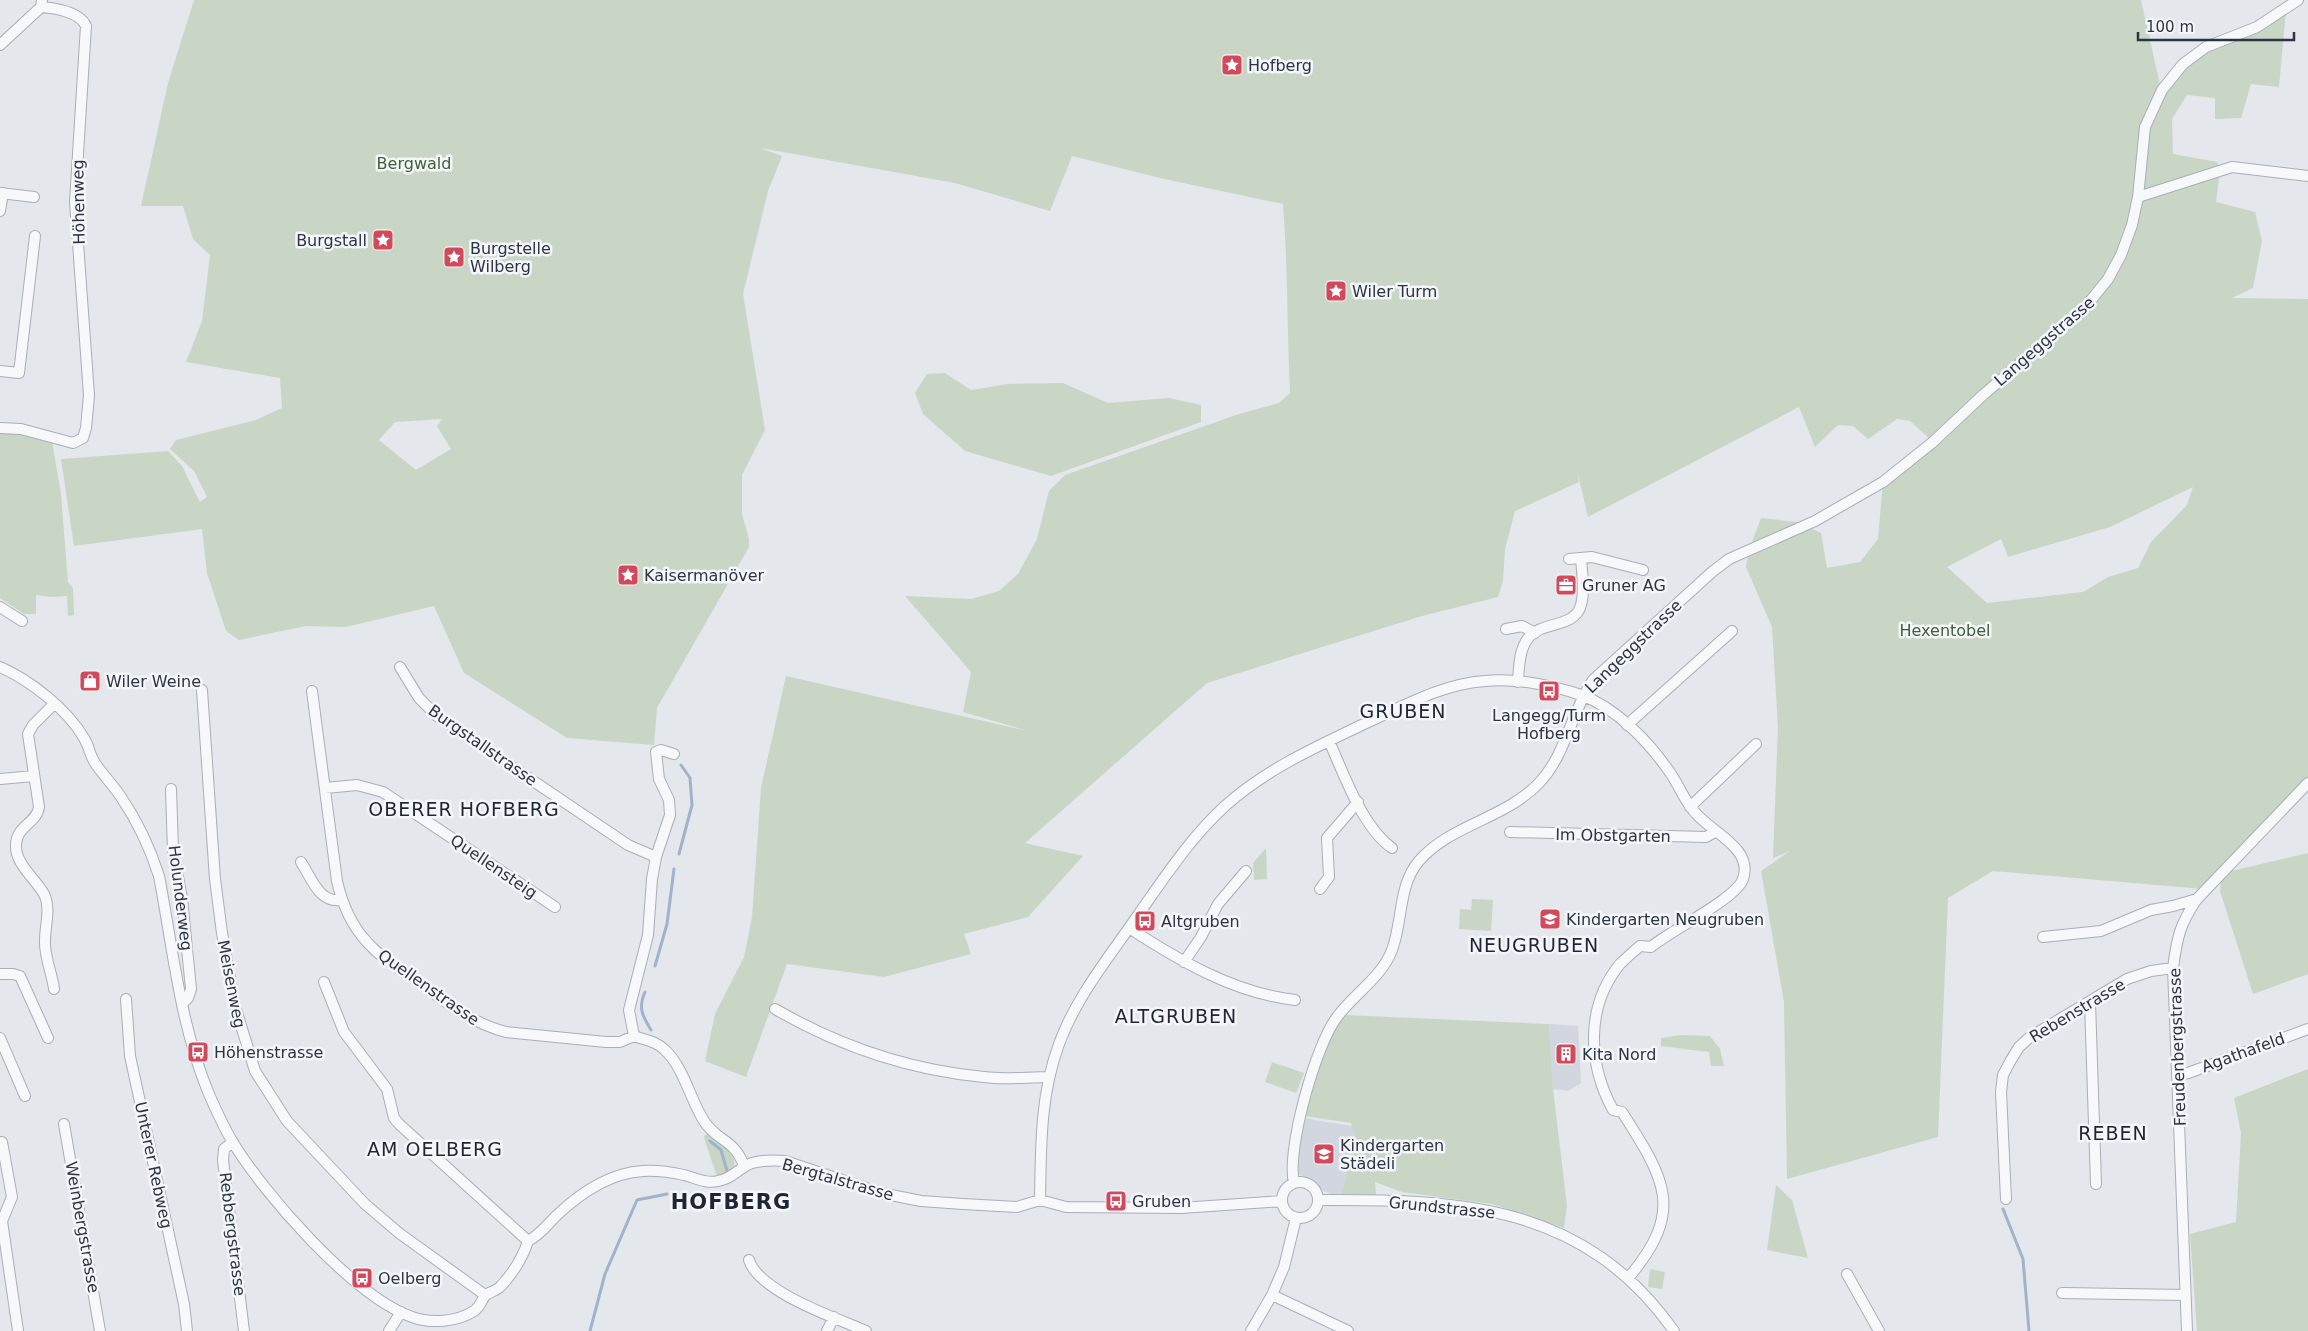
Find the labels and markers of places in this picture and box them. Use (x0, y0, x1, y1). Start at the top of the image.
place icon: Hofberg (1220, 53, 1244, 77)
place label: Hofberg (1248, 56, 1312, 75)
place icon: Burgstall (371, 228, 395, 252)
place label: Burgstall (296, 231, 367, 250)
place label: Burgstelle Wilberg (470, 239, 551, 276)
place icon: Burgstelle Wilberg (442, 245, 466, 269)
place icon: Wiler Turm (1324, 279, 1348, 303)
place label: Wiler Turm (1352, 282, 1437, 301)
place icon: Kaisermanöver (616, 563, 640, 587)
place label: Kaisermanöver (644, 566, 765, 585)
office icon: Gruner AG (1554, 573, 1578, 597)
place label: Gruner AG (1582, 576, 1666, 595)
shop icon: Wiler Weine (78, 669, 102, 693)
place label: Wiler Weine (106, 672, 201, 691)
bus stop icon: Langegg/Turm Hofberg (1537, 679, 1561, 703)
place label: Langegg/Turm Hofberg (1492, 706, 1606, 743)
school or university icon: Kindergarten Neugruben (1538, 907, 1562, 931)
bus stop icon: Altgruben (1133, 909, 1157, 933)
place label: Kindergarten Neugruben (1566, 910, 1764, 929)
place label: Altgruben (1161, 912, 1240, 931)
bus stop icon: Höhenstrasse (186, 1040, 210, 1064)
building icon: Kita Nord (1554, 1042, 1578, 1066)
place label: Höhenstrasse (214, 1043, 323, 1062)
place label: Kita Nord (1582, 1045, 1656, 1064)
place label: Kindergarten Städeli (1340, 1136, 1444, 1173)
school or university icon: Kindergarten Städeli (1312, 1142, 1336, 1166)
bus stop icon: Gruben (1104, 1189, 1128, 1213)
place label: Gruben (1132, 1192, 1191, 1211)
bus stop icon: Oelberg (350, 1266, 374, 1290)
place label: Oelberg (378, 1269, 441, 1288)

